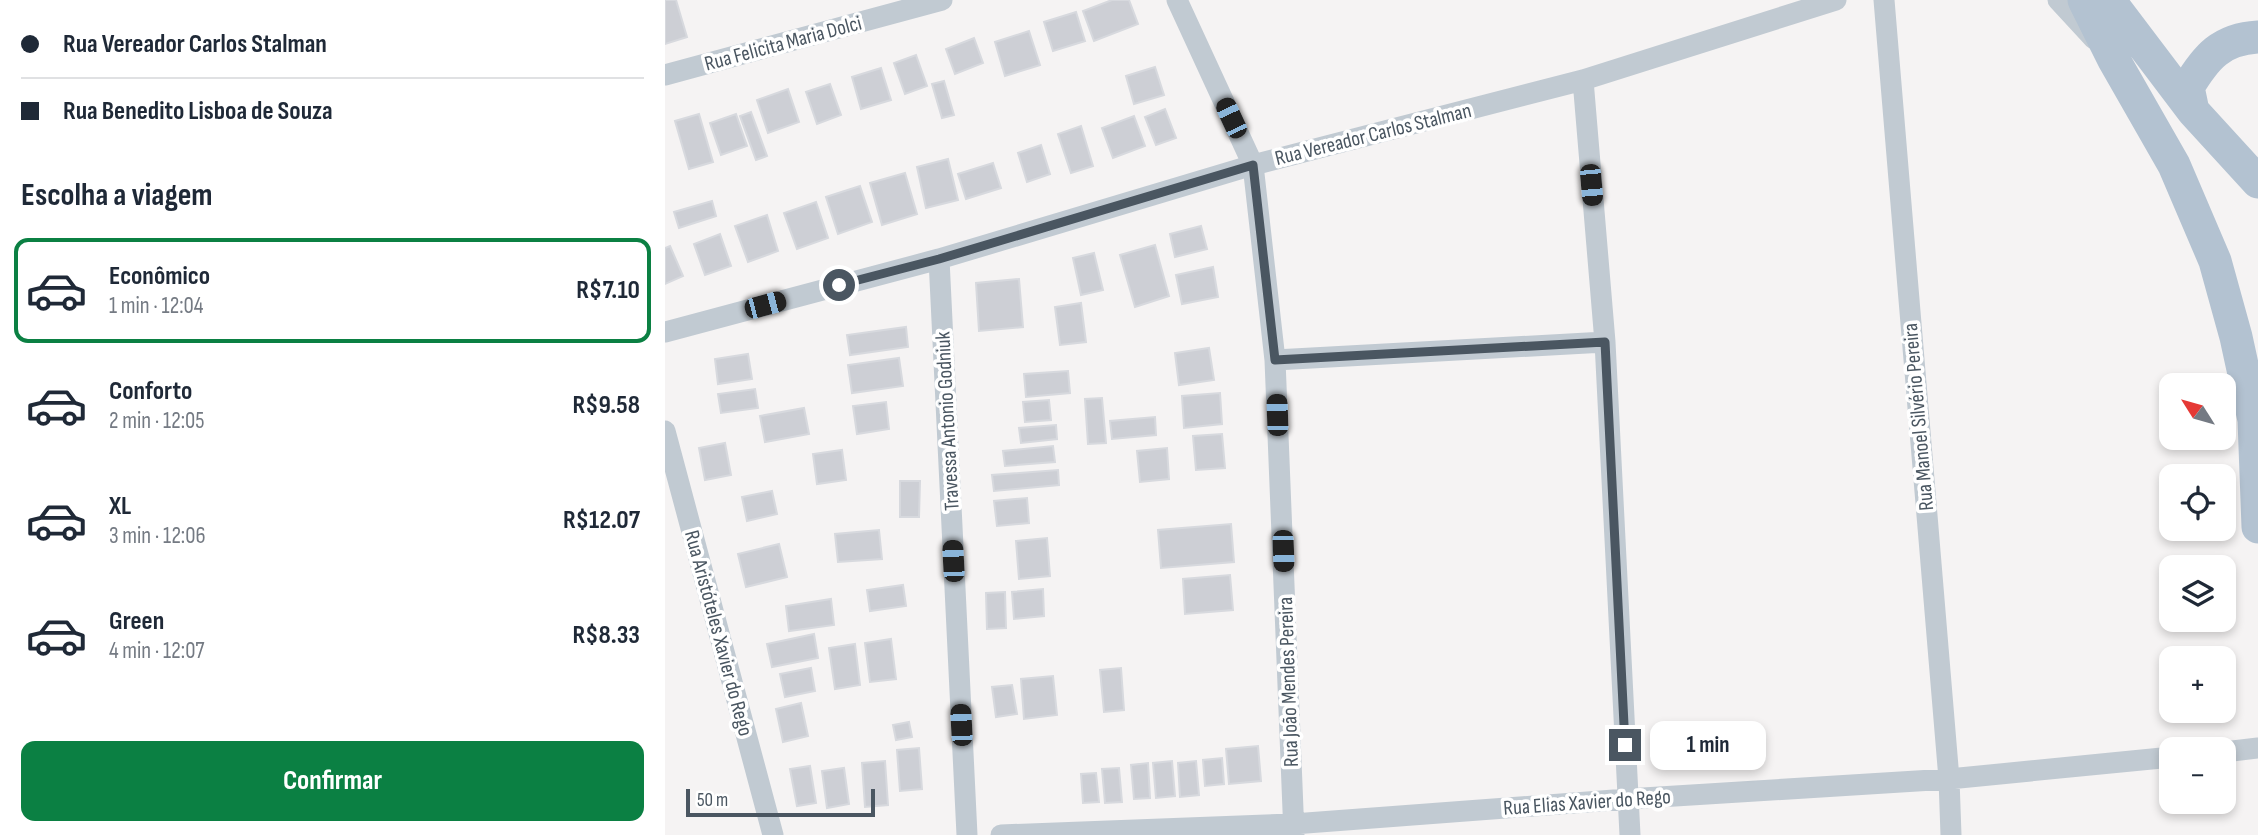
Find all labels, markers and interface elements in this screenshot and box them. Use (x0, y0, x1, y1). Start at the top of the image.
street label: Rua Felicita Maria Dolci (702, 11, 864, 76)
text: Rua Vereador Carlos Stalman (63, 29, 327, 60)
car (1213, 95, 1250, 141)
text: Rua Benedito Lisboa de Souza (63, 96, 333, 127)
street label: Rua Vereador Carlos Stalman (1272, 98, 1474, 171)
car (1579, 163, 1604, 207)
text: Escolha a viagem (21, 176, 213, 215)
icon: car (25, 259, 88, 322)
text: Econômico (109, 261, 210, 292)
route start (823, 269, 855, 301)
text: R$7.10 (576, 275, 640, 306)
car (742, 289, 789, 321)
text: 1 min · 12:04 (109, 292, 203, 320)
street label: Rua Manoel Silvério Pereira (1898, 322, 1939, 512)
street label: Travessa Antonio Godniuk (930, 331, 965, 511)
north arrow (2159, 373, 2237, 450)
map controls (2159, 373, 2236, 814)
icon: car (25, 374, 88, 437)
text: Conforto (109, 376, 192, 407)
text: R$9.58 (572, 390, 640, 421)
car (1266, 394, 1289, 436)
text: 2 min · 12:05 (109, 407, 205, 435)
button: locate (2159, 464, 2236, 541)
icon: car (25, 489, 88, 552)
text: XL (109, 491, 131, 522)
text: R$12.07 (563, 505, 640, 536)
text: 3 min · 12:06 (109, 522, 206, 550)
street label: Rua Aristóteles Xavier do Rego (679, 528, 758, 739)
car (1272, 530, 1295, 572)
car (942, 539, 965, 583)
button: layers (2159, 555, 2236, 632)
street label: Rua João Mendes Pereira (1273, 597, 1304, 767)
icon: car (25, 604, 88, 667)
text: Green (109, 606, 164, 637)
text: R$8.33 (573, 620, 640, 651)
text: 4 min · 12:07 (109, 637, 205, 665)
button: + (2159, 646, 2236, 723)
car (950, 703, 973, 747)
callout: 1 min (1649, 720, 1765, 770)
route end (1609, 729, 1641, 761)
text: 1 min (1687, 731, 1729, 759)
button: − (2159, 737, 2236, 814)
button: Confirmar (21, 741, 644, 821)
street label: Rua Elias Xavier do Rego (1502, 784, 1672, 821)
scale bar (686, 786, 875, 818)
text: 50 m (697, 789, 728, 812)

